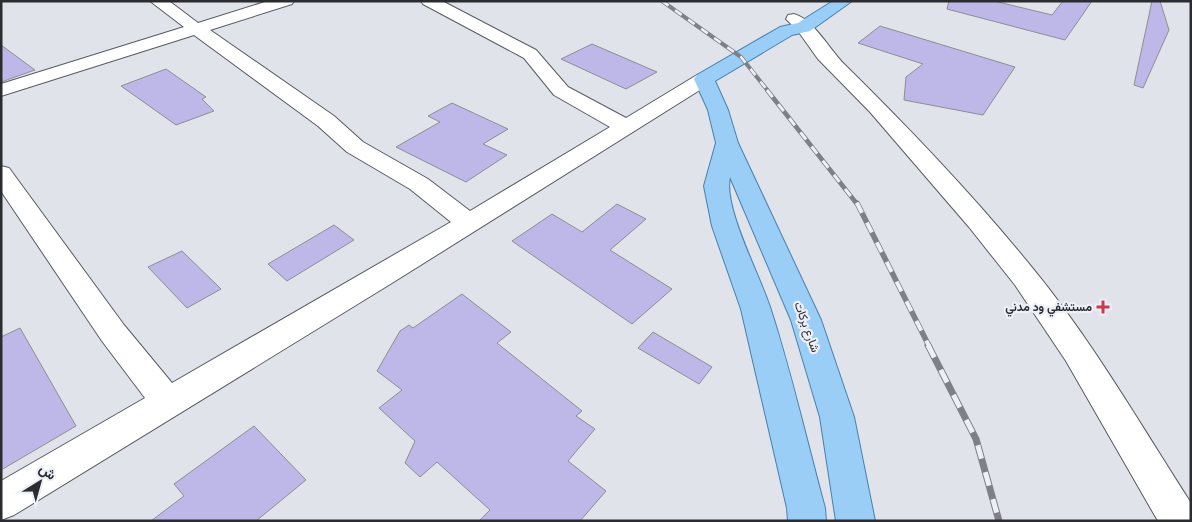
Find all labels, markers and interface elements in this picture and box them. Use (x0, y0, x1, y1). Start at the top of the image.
street label: شارع بركات (789, 300, 823, 355)
place label: مستشفي ود مدني (1005, 300, 1092, 317)
marker: مستشفي ود مدني (1096, 300, 1110, 314)
north arrow (15, 457, 65, 507)
text: ش (36, 460, 59, 484)

